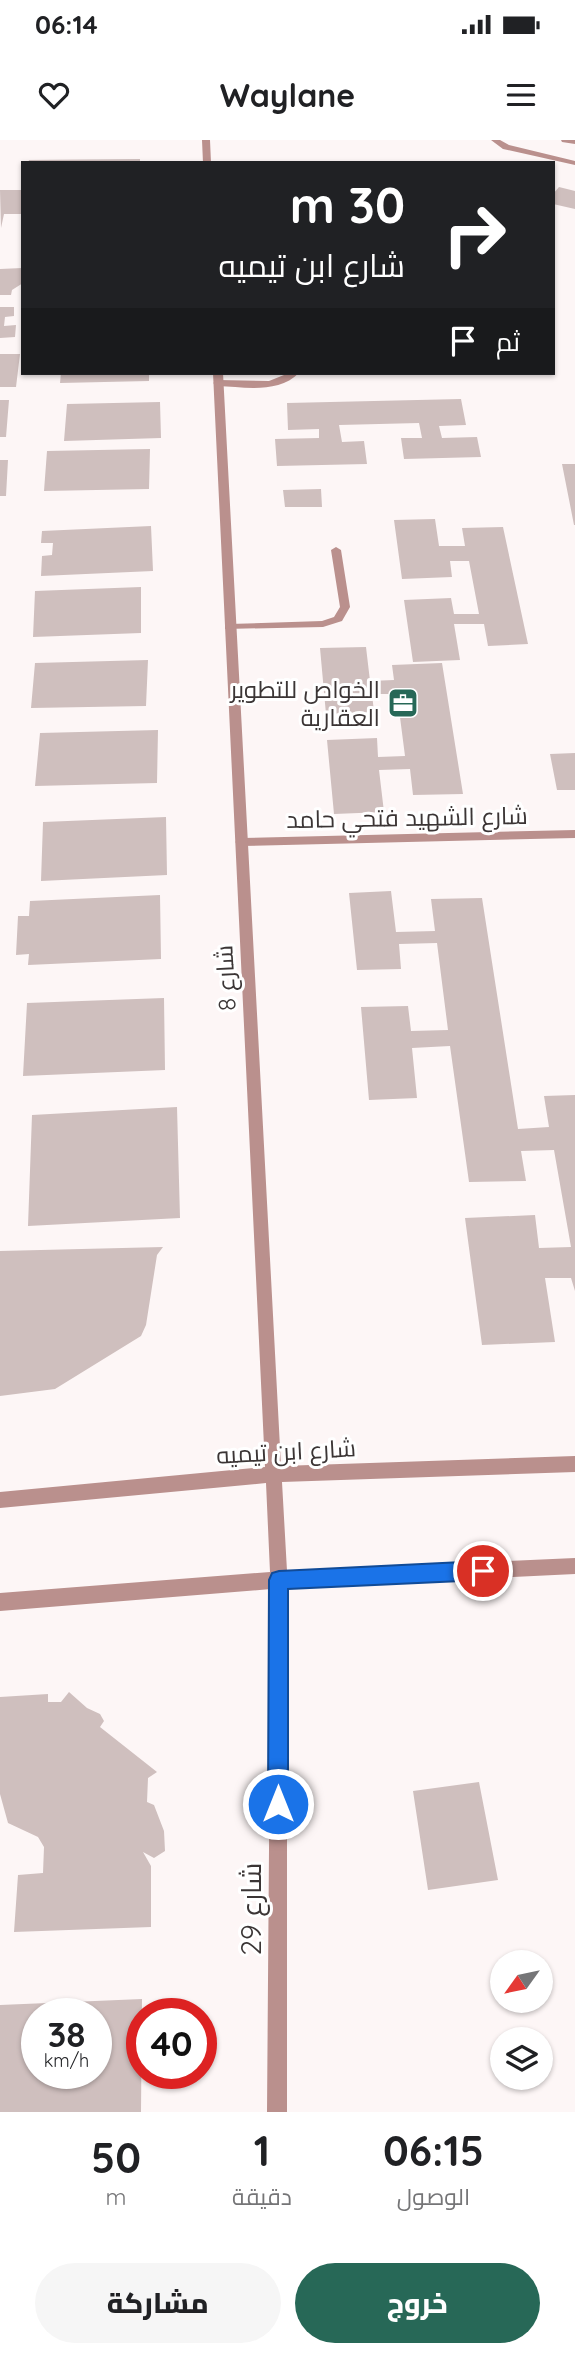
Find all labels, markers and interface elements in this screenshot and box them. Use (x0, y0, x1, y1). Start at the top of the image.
text: 06:14 (35, 8, 98, 41)
text: Waylane (220, 75, 355, 115)
icon: heart (35, 76, 73, 114)
icon: menu (502, 76, 540, 114)
text: 30 m (290, 174, 405, 235)
icon: right (429, 189, 520, 280)
text: شارع ابن تيميه (219, 245, 405, 285)
icon: arrive (444, 322, 482, 360)
text: ثم (496, 325, 520, 358)
place label: الخواص للتطوير العقارية (229, 674, 380, 732)
office icon: الخواص للتطوير العقارية (386, 686, 420, 720)
street label: شارع الشهيد فتحي حامد (286, 800, 528, 839)
street label: شارع 8 (208, 944, 244, 1012)
street label: شارع ابن تيميه (215, 1432, 357, 1472)
pin (453, 1541, 513, 1601)
icon: arrive (464, 1552, 502, 1590)
position arrow (241, 1767, 315, 1841)
street label: شارع 29 (233, 1862, 270, 1956)
north arrow (490, 1950, 553, 2012)
map controls (490, 1950, 553, 2090)
speed limit sign: 40 (126, 1998, 217, 2089)
text: 38 (48, 2012, 85, 2056)
button: layers (490, 2027, 553, 2090)
text: km/h (44, 2049, 89, 2072)
text: 1 (254, 2124, 270, 2177)
text: 06:15 (383, 2124, 484, 2177)
text: 50 (91, 2131, 141, 2184)
text: m (106, 2182, 127, 2211)
text: دقيقة (232, 2182, 292, 2211)
text: الوصول (397, 2182, 470, 2211)
button: مشاركة (35, 2263, 281, 2343)
button: خروج (295, 2263, 540, 2343)

